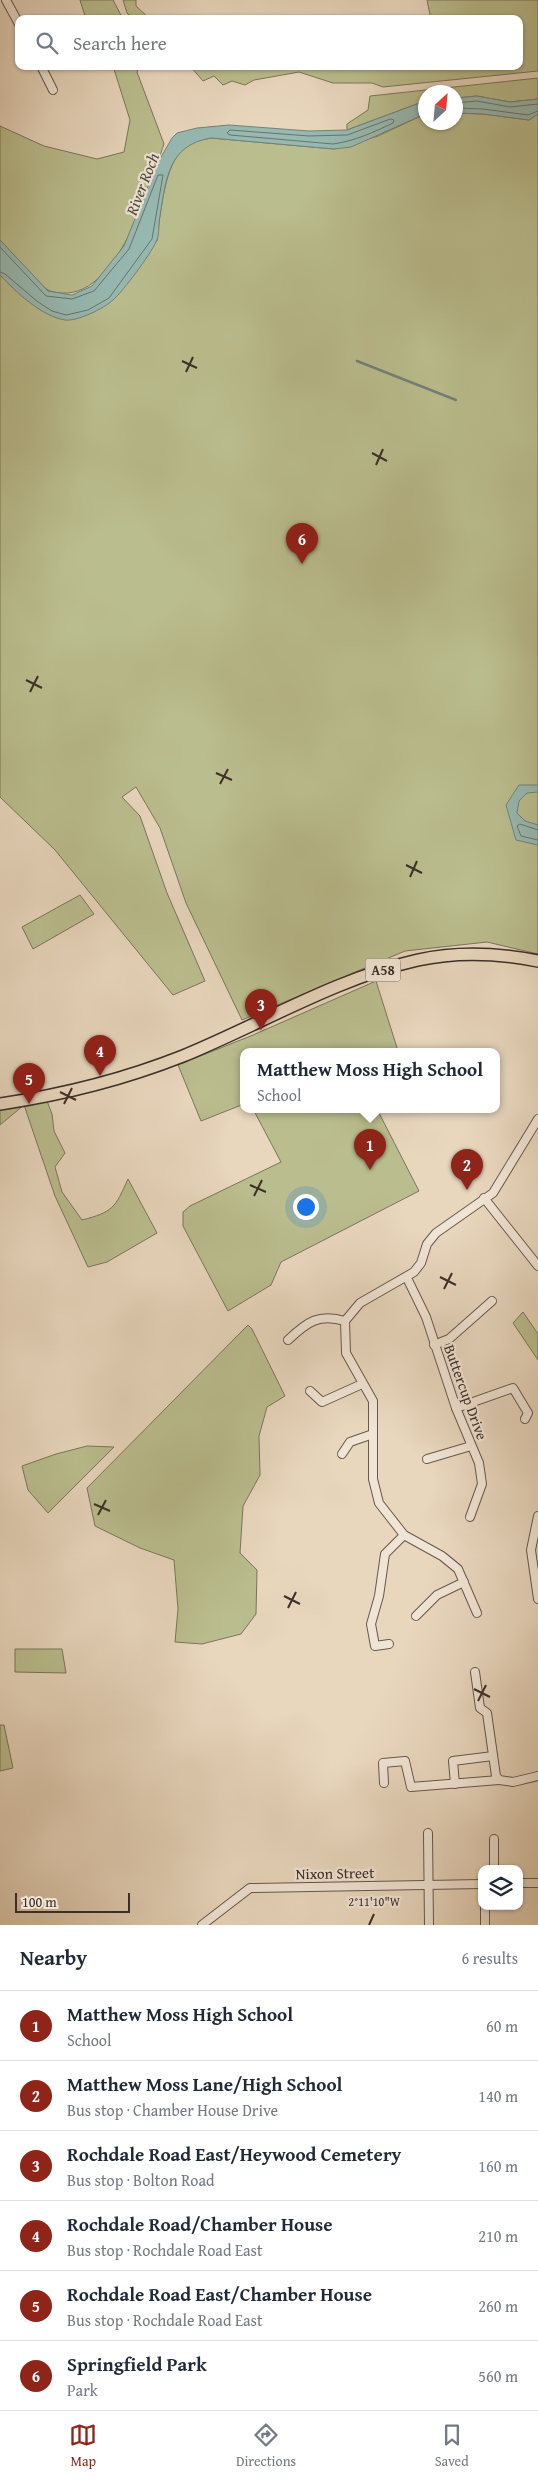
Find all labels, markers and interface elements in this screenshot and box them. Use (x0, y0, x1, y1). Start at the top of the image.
search box (15, 15, 523, 70)
icon: search (33, 29, 61, 57)
text: Search here (73, 29, 167, 57)
north arrow (418, 85, 463, 130)
water label: River Roch (119, 149, 165, 220)
pin: 6 (286, 523, 318, 564)
road number: A58 (366, 958, 400, 982)
pin: 3 (245, 989, 277, 1030)
pin: 4 (84, 1035, 116, 1076)
popup (240, 1048, 500, 1113)
text: Matthew Moss High School (257, 1055, 483, 1083)
pin: 5 (13, 1063, 45, 1104)
text: School (257, 1083, 301, 1107)
pin: 1 (354, 1129, 386, 1170)
pin: 2 (451, 1149, 483, 1190)
your location (293, 1194, 319, 1220)
street label: Buttercup Drive (439, 1341, 493, 1443)
street label: Nixon Street (295, 1862, 375, 1884)
map controls (478, 1865, 523, 1910)
button: layers (478, 1865, 523, 1910)
scale bar (15, 1890, 130, 1913)
text: 100 m (22, 1892, 57, 1912)
text: 2°11'10"W (348, 1893, 401, 1910)
text: Nearby (20, 1942, 87, 1973)
text: 6 results (461, 1946, 518, 1970)
text: Matthew Moss High School (67, 2000, 293, 2028)
text: 1 (32, 2014, 40, 2038)
text: 60 m (486, 2014, 518, 2038)
text: School (67, 2028, 111, 2052)
text: Matthew Moss Lane/High School (67, 2070, 342, 2098)
text: 2 (32, 2084, 40, 2108)
text: 140 m (478, 2084, 518, 2108)
text: Bus stop · Chamber House Drive (67, 2098, 278, 2122)
text: Rochdale Road East/Heywood Cemetery (67, 2140, 401, 2168)
text: 3 (32, 2154, 40, 2178)
text: 160 m (478, 2154, 518, 2178)
text: Bus stop · Bolton Road (67, 2168, 215, 2192)
text: Rochdale Road/Chamber House (67, 2210, 333, 2238)
text: 4 (32, 2224, 40, 2248)
text: 210 m (478, 2224, 518, 2248)
text: Bus stop · Rochdale Road East (67, 2238, 263, 2262)
text: Rochdale Road East/Chamber House (67, 2280, 372, 2308)
text: 5 (32, 2294, 40, 2318)
text: 260 m (478, 2294, 518, 2318)
text: Bus stop · Rochdale Road East (67, 2308, 263, 2332)
text: Springfield Park (67, 2350, 207, 2378)
text: 6 (32, 2364, 40, 2388)
text: 560 m (478, 2364, 518, 2388)
text: Park (67, 2378, 98, 2402)
tab: Map (69, 2421, 97, 2471)
tab: Directions (236, 2421, 296, 2471)
tab: Saved (435, 2421, 469, 2471)

